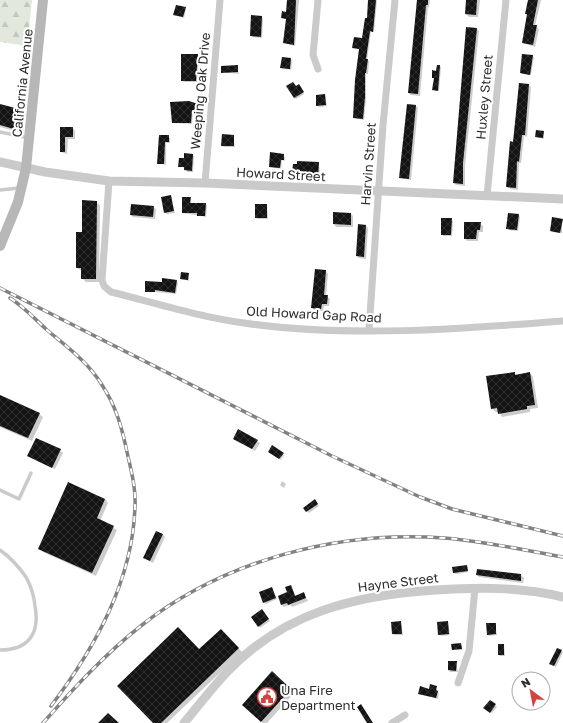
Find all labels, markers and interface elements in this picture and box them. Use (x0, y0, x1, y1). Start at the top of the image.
street label: California Avenue (8, 28, 36, 138)
street label: Weeping Oak Drive (187, 32, 213, 150)
street label: Huxley Street (472, 54, 496, 140)
street label: Harvin Street (357, 122, 379, 206)
street label: Howard Street (236, 164, 326, 184)
street label: Old Howard Gap Road (246, 302, 382, 326)
street label: Hayne Street (357, 569, 439, 595)
north arrow (511, 671, 551, 711)
text: N (518, 674, 532, 690)
place label: Una Fire Department (281, 682, 356, 713)
public building icon: Una Fire Department (256, 686, 278, 708)

